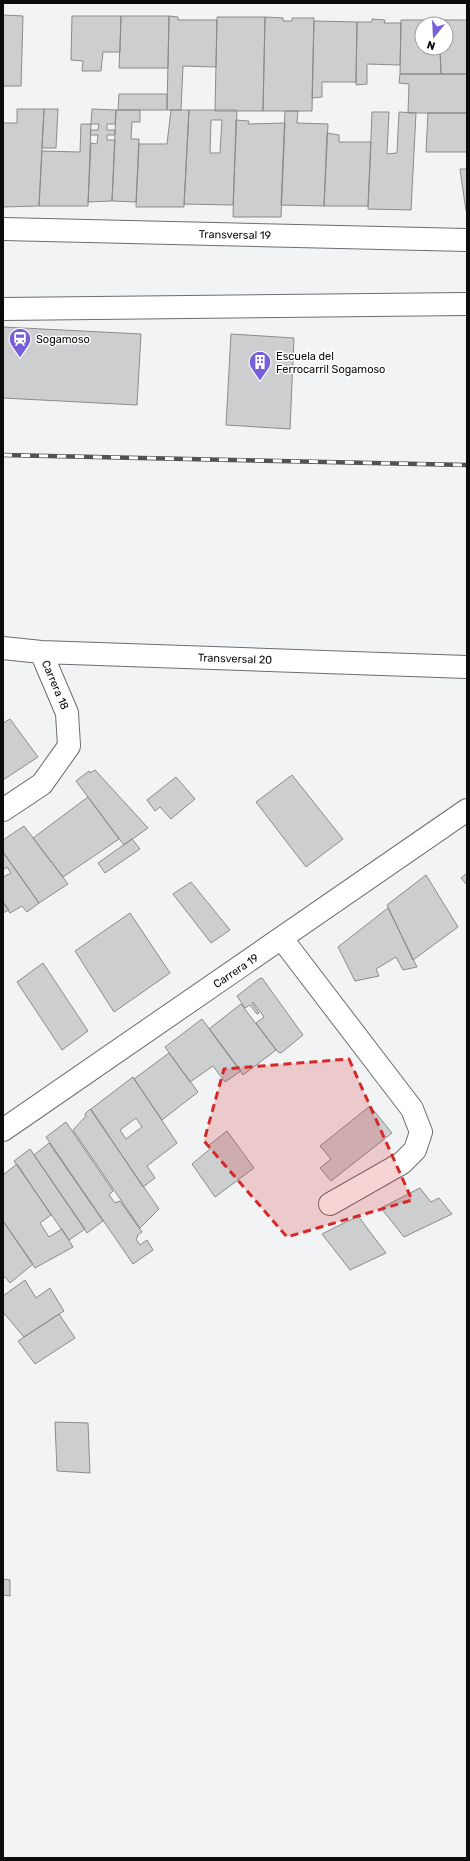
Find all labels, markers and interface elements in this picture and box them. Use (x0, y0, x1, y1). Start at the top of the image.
north arrow (414, 16, 454, 56)
text: N (425, 38, 437, 52)
street label: Transversal 19 (199, 228, 271, 242)
station icon: Sogamoso (7, 326, 33, 359)
place label: Sogamoso (36, 333, 90, 346)
building icon: Escuela del Ferrocarril Sogamoso (247, 349, 273, 382)
place label: Escuela del Ferrocarril Sogamoso (276, 350, 385, 376)
street label: Transversal 20 (198, 651, 272, 667)
street label: Carrera 18 (39, 658, 71, 712)
street label: Carrera 19 (211, 951, 261, 991)

